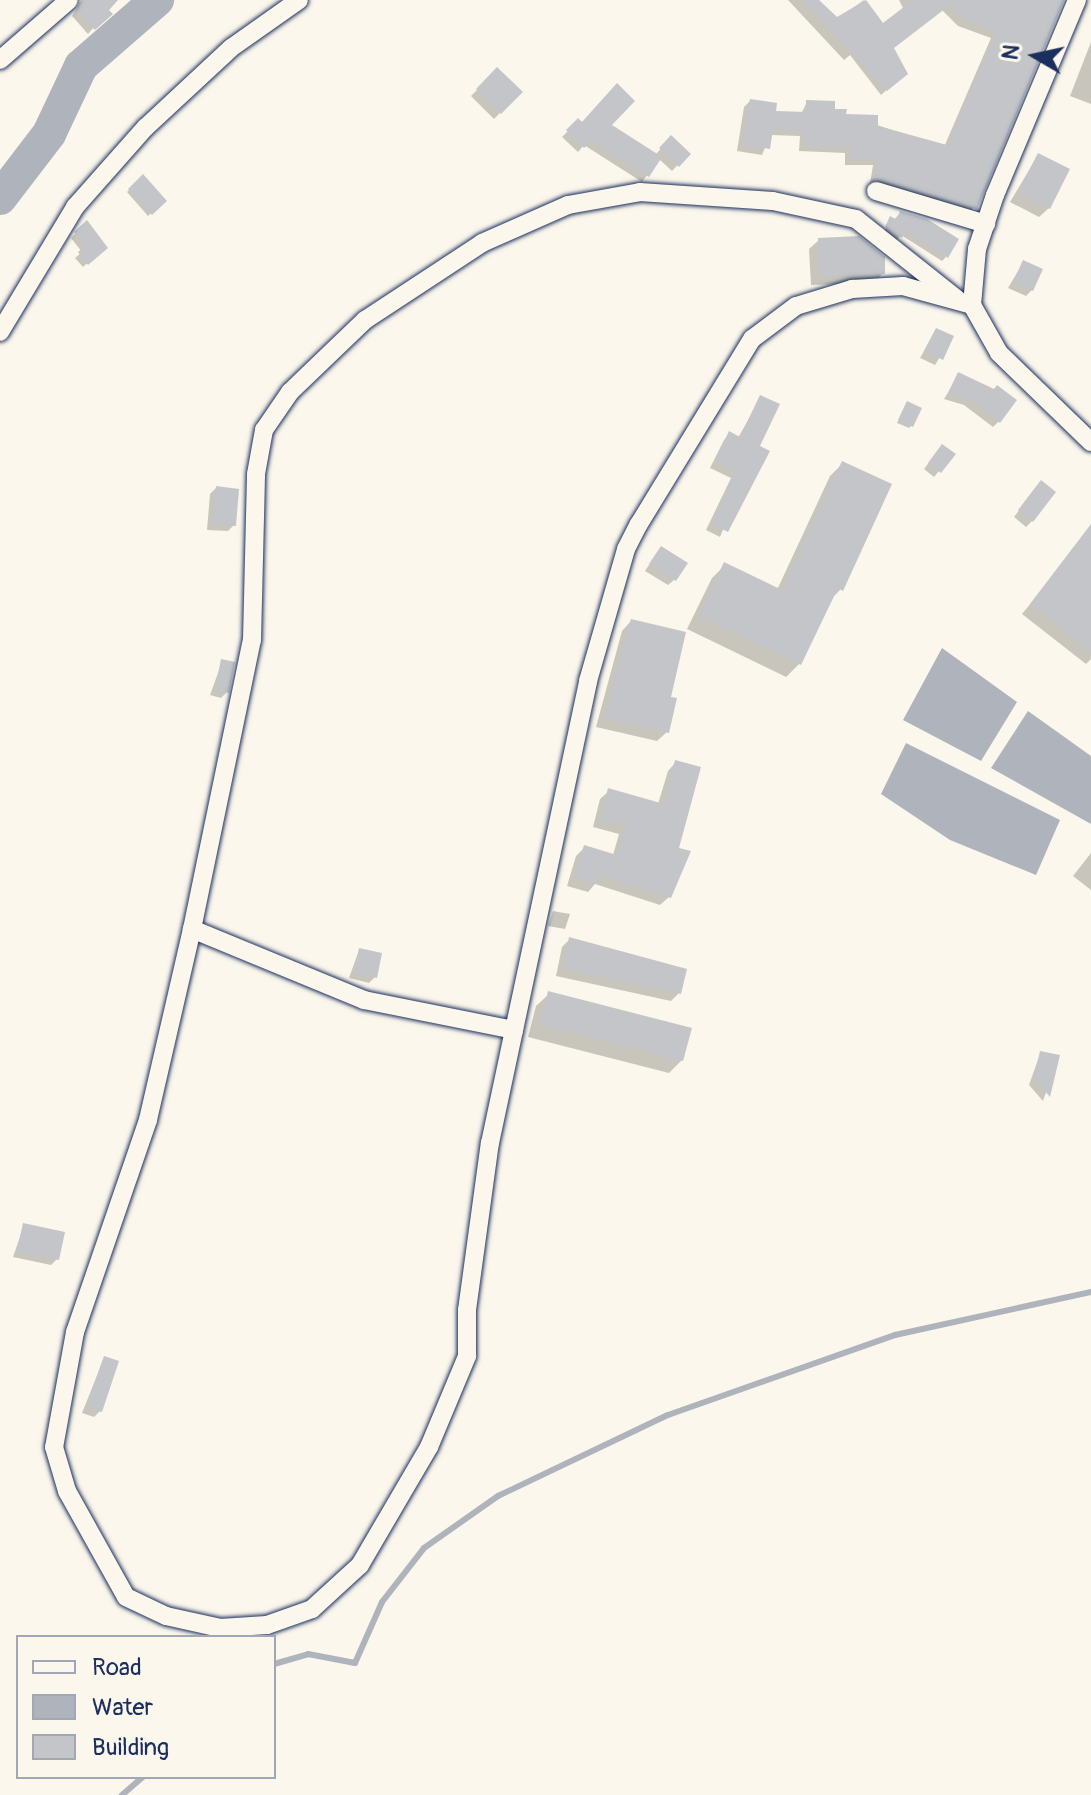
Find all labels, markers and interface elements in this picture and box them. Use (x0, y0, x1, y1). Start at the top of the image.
north arrow (995, 16, 1075, 96)
text: N (996, 43, 1026, 62)
legend (16, 1635, 276, 1779)
text: Road (92, 1653, 142, 1682)
text: Water (92, 1693, 153, 1722)
text: Building (92, 1733, 169, 1762)

